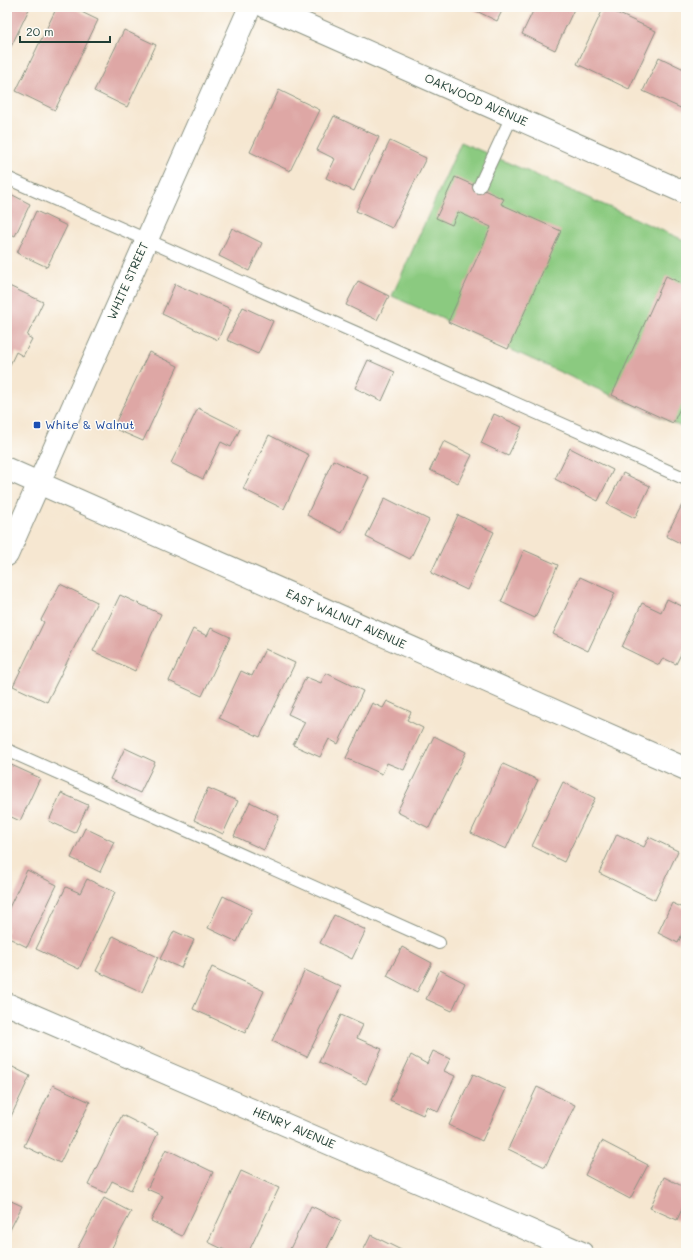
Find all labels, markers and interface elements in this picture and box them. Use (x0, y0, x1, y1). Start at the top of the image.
scale bar (20, 18, 110, 44)
text: 20 m (26, 23, 54, 39)
street label: OAKWOOD AVENUE (422, 69, 531, 129)
street label: WHITE STREET (103, 239, 151, 322)
place label: White & Walnut (45, 416, 135, 432)
marker: White & Walnut (32, 420, 42, 430)
street label: EAST WALNUT AVENUE (284, 584, 409, 652)
street label: HENRY AVENUE (251, 1102, 338, 1152)

